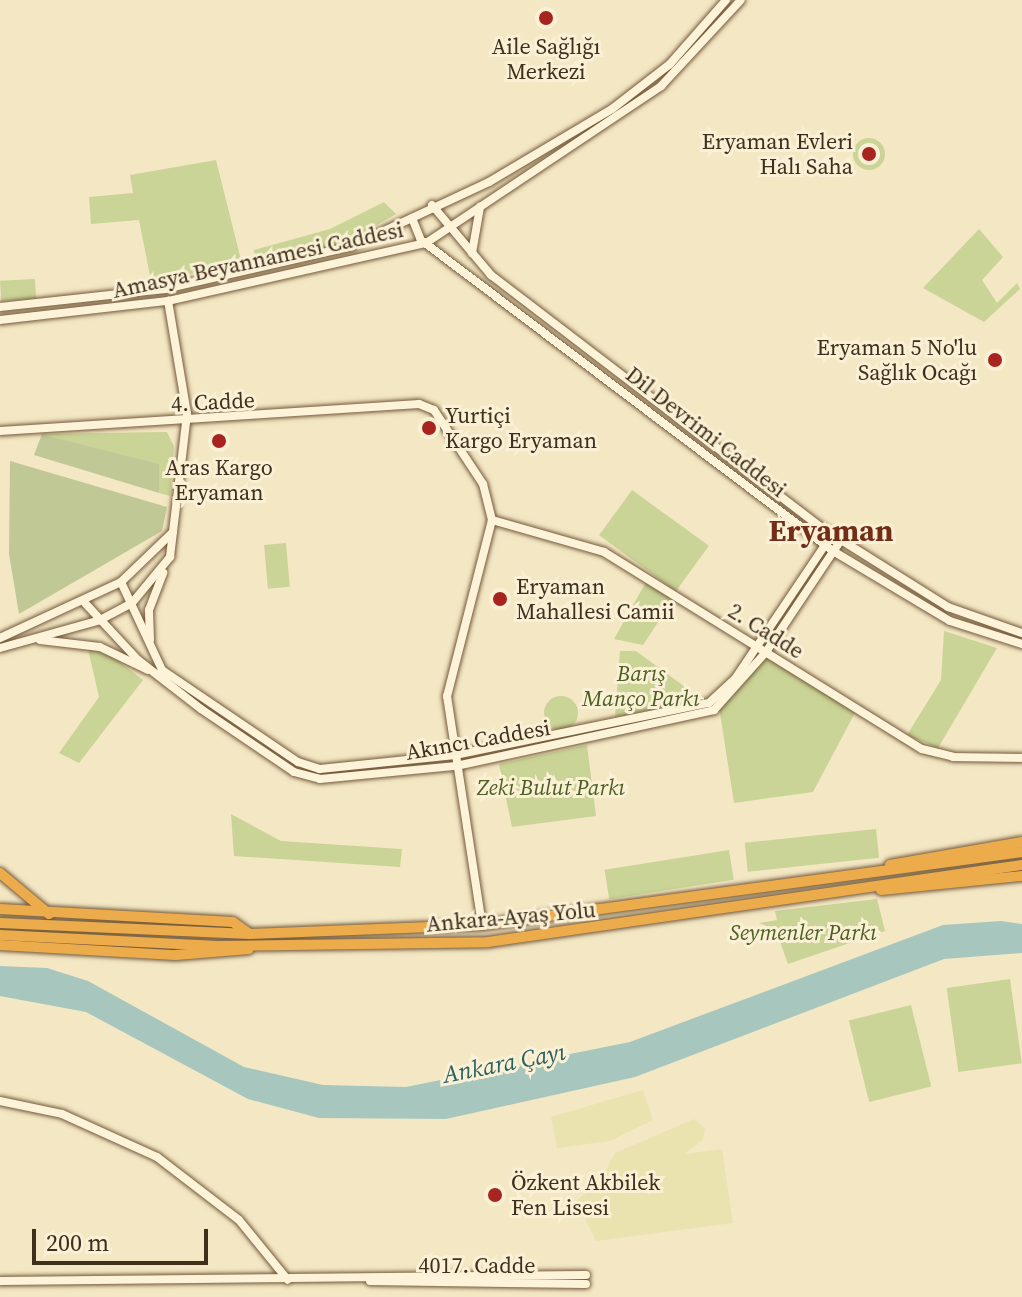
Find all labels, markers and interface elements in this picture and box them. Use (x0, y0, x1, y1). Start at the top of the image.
marker: Aile Sağlığı Merkezi (535, 7, 557, 29)
place label: Aile Sağlığı Merkezi (492, 33, 600, 84)
place label: Eryaman Evleri Halı Saha (702, 128, 853, 180)
marker: Eryaman Evleri Halı Saha (860, 145, 878, 163)
street label: Amasya Beyannamesi Caddesi (110, 216, 406, 304)
place label: Eryaman 5 No'lu Sağlık Ocağı (816, 334, 977, 386)
marker: Eryaman 5 No'lu Sağlık Ocağı (984, 349, 1006, 371)
street label: Dil Devrimi Caddesi (621, 361, 791, 503)
street label: 4. Cadde (170, 387, 256, 417)
place label: Yurtiçi Kargo Eryaman (445, 402, 597, 454)
marker: Yurtiçi Kargo Eryaman (420, 419, 438, 437)
marker: Aras Kargo Eryaman (210, 432, 228, 450)
place label: Aras Kargo Eryaman (165, 454, 273, 506)
district label: Eryaman (769, 513, 893, 549)
place label: Eryaman Mahallesi Camii (516, 573, 674, 624)
marker: Eryaman Mahallesi Camii (491, 590, 509, 608)
street label: 2. Cadde (723, 598, 809, 664)
park label: Barış Manço Parkı (582, 660, 700, 712)
street label: Akıncı Caddesi (404, 714, 552, 766)
park label: Zeki Bulut Parkı (477, 775, 625, 801)
street label: Ankara-Ayaş Yolu (425, 896, 597, 938)
park label: Seymenler Parkı (729, 920, 877, 946)
water label: Ankara Çayı (440, 1037, 568, 1089)
place label: Özkent Akbilek Fen Lisesi (511, 1169, 660, 1220)
marker: Özkent Akbilek Fen Lisesi (486, 1186, 504, 1204)
scale bar (36, 1213, 212, 1263)
text: 200 m (46, 1226, 109, 1259)
street label: 4017. Cadde (419, 1253, 535, 1279)

